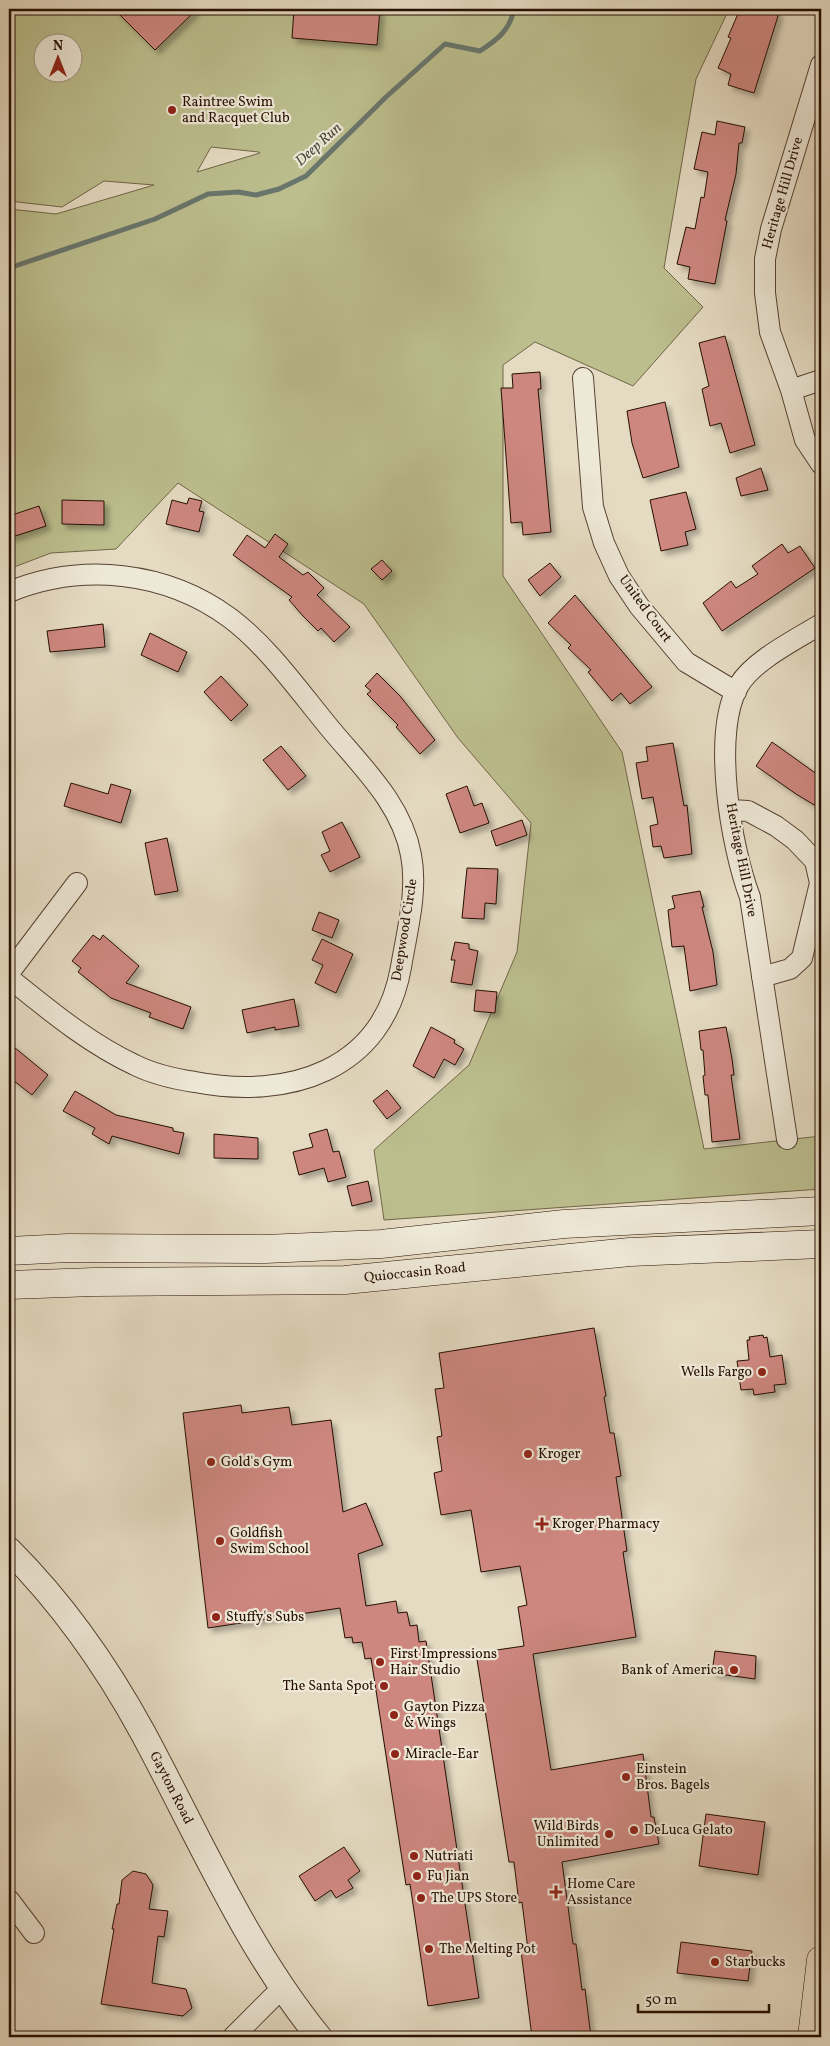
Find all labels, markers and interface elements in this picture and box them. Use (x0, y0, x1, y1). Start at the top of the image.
north arrow (32, 32, 82, 82)
text: N (53, 37, 63, 56)
place label: Raintree Swim and Racquet Club (182, 93, 290, 128)
marker: Raintree Swim and Racquet Club (166, 104, 178, 116)
water label: Deep Run (291, 118, 347, 172)
street label: Heritage Hill Drive (758, 134, 808, 251)
street label: United Court (614, 571, 676, 647)
street label: Heritage Hill Drive (721, 801, 761, 919)
street label: Deepwood Circle (388, 877, 423, 983)
street label: Quioccasin Road (363, 1258, 467, 1288)
place label: Wells Fargo (681, 1363, 752, 1382)
marker: Wells Fargo (756, 1366, 768, 1378)
place label: Kroger (538, 1445, 581, 1464)
marker: Kroger (522, 1448, 534, 1460)
place label: Gold's Gym (221, 1453, 292, 1472)
marker: Gold's Gym (205, 1456, 217, 1468)
place label: Kroger Pharmacy (552, 1515, 660, 1534)
marker: Kroger Pharmacy (536, 1518, 548, 1530)
place label: Goldfish Swim School (230, 1524, 309, 1559)
marker: Goldfish Swim School (214, 1535, 226, 1547)
place label: Stuffy's Subs (226, 1608, 304, 1627)
marker: Stuffy's Subs (210, 1611, 222, 1623)
place label: First Impressions Hair Studio (390, 1645, 497, 1680)
marker: First Impressions Hair Studio (374, 1656, 386, 1668)
place label: Bank of America (621, 1661, 724, 1680)
marker: Bank of America (728, 1664, 740, 1676)
place label: The Santa Spot (282, 1677, 374, 1696)
marker: The Santa Spot (378, 1680, 390, 1692)
place label: Gayton Pizza & Wings (404, 1698, 485, 1733)
marker: Gayton Pizza & Wings (388, 1709, 400, 1721)
place label: Miracle-Ear (405, 1745, 479, 1764)
street label: Gayton Road (145, 1748, 198, 1828)
marker: Miracle-Ear (389, 1748, 401, 1760)
place label: Einstein Bros. Bagels (636, 1760, 710, 1795)
marker: Einstein Bros. Bagels (620, 1771, 632, 1783)
place label: Wild Birds Unlimited (534, 1817, 599, 1852)
place label: DeLuca Gelato (644, 1821, 733, 1840)
marker: DeLuca Gelato (628, 1824, 640, 1836)
marker: Wild Birds Unlimited (603, 1828, 615, 1840)
place label: Nutriati (424, 1847, 473, 1866)
marker: Nutriati (408, 1850, 420, 1862)
place label: Fu Jian (427, 1867, 469, 1886)
marker: Fu Jian (411, 1870, 423, 1882)
place label: Home Care Assistance (567, 1875, 636, 1910)
marker: Home Care Assistance (549, 1885, 563, 1899)
place label: The UPS Store (431, 1889, 518, 1908)
marker: The UPS Store (415, 1892, 427, 1904)
place label: The Melting Pot (439, 1940, 536, 1959)
marker: The Melting Pot (423, 1943, 435, 1955)
place label: Starbucks (725, 1953, 786, 1972)
marker: Starbucks (709, 1956, 721, 1968)
scale bar (638, 1981, 769, 2013)
text: 50 m (645, 1990, 677, 2011)

